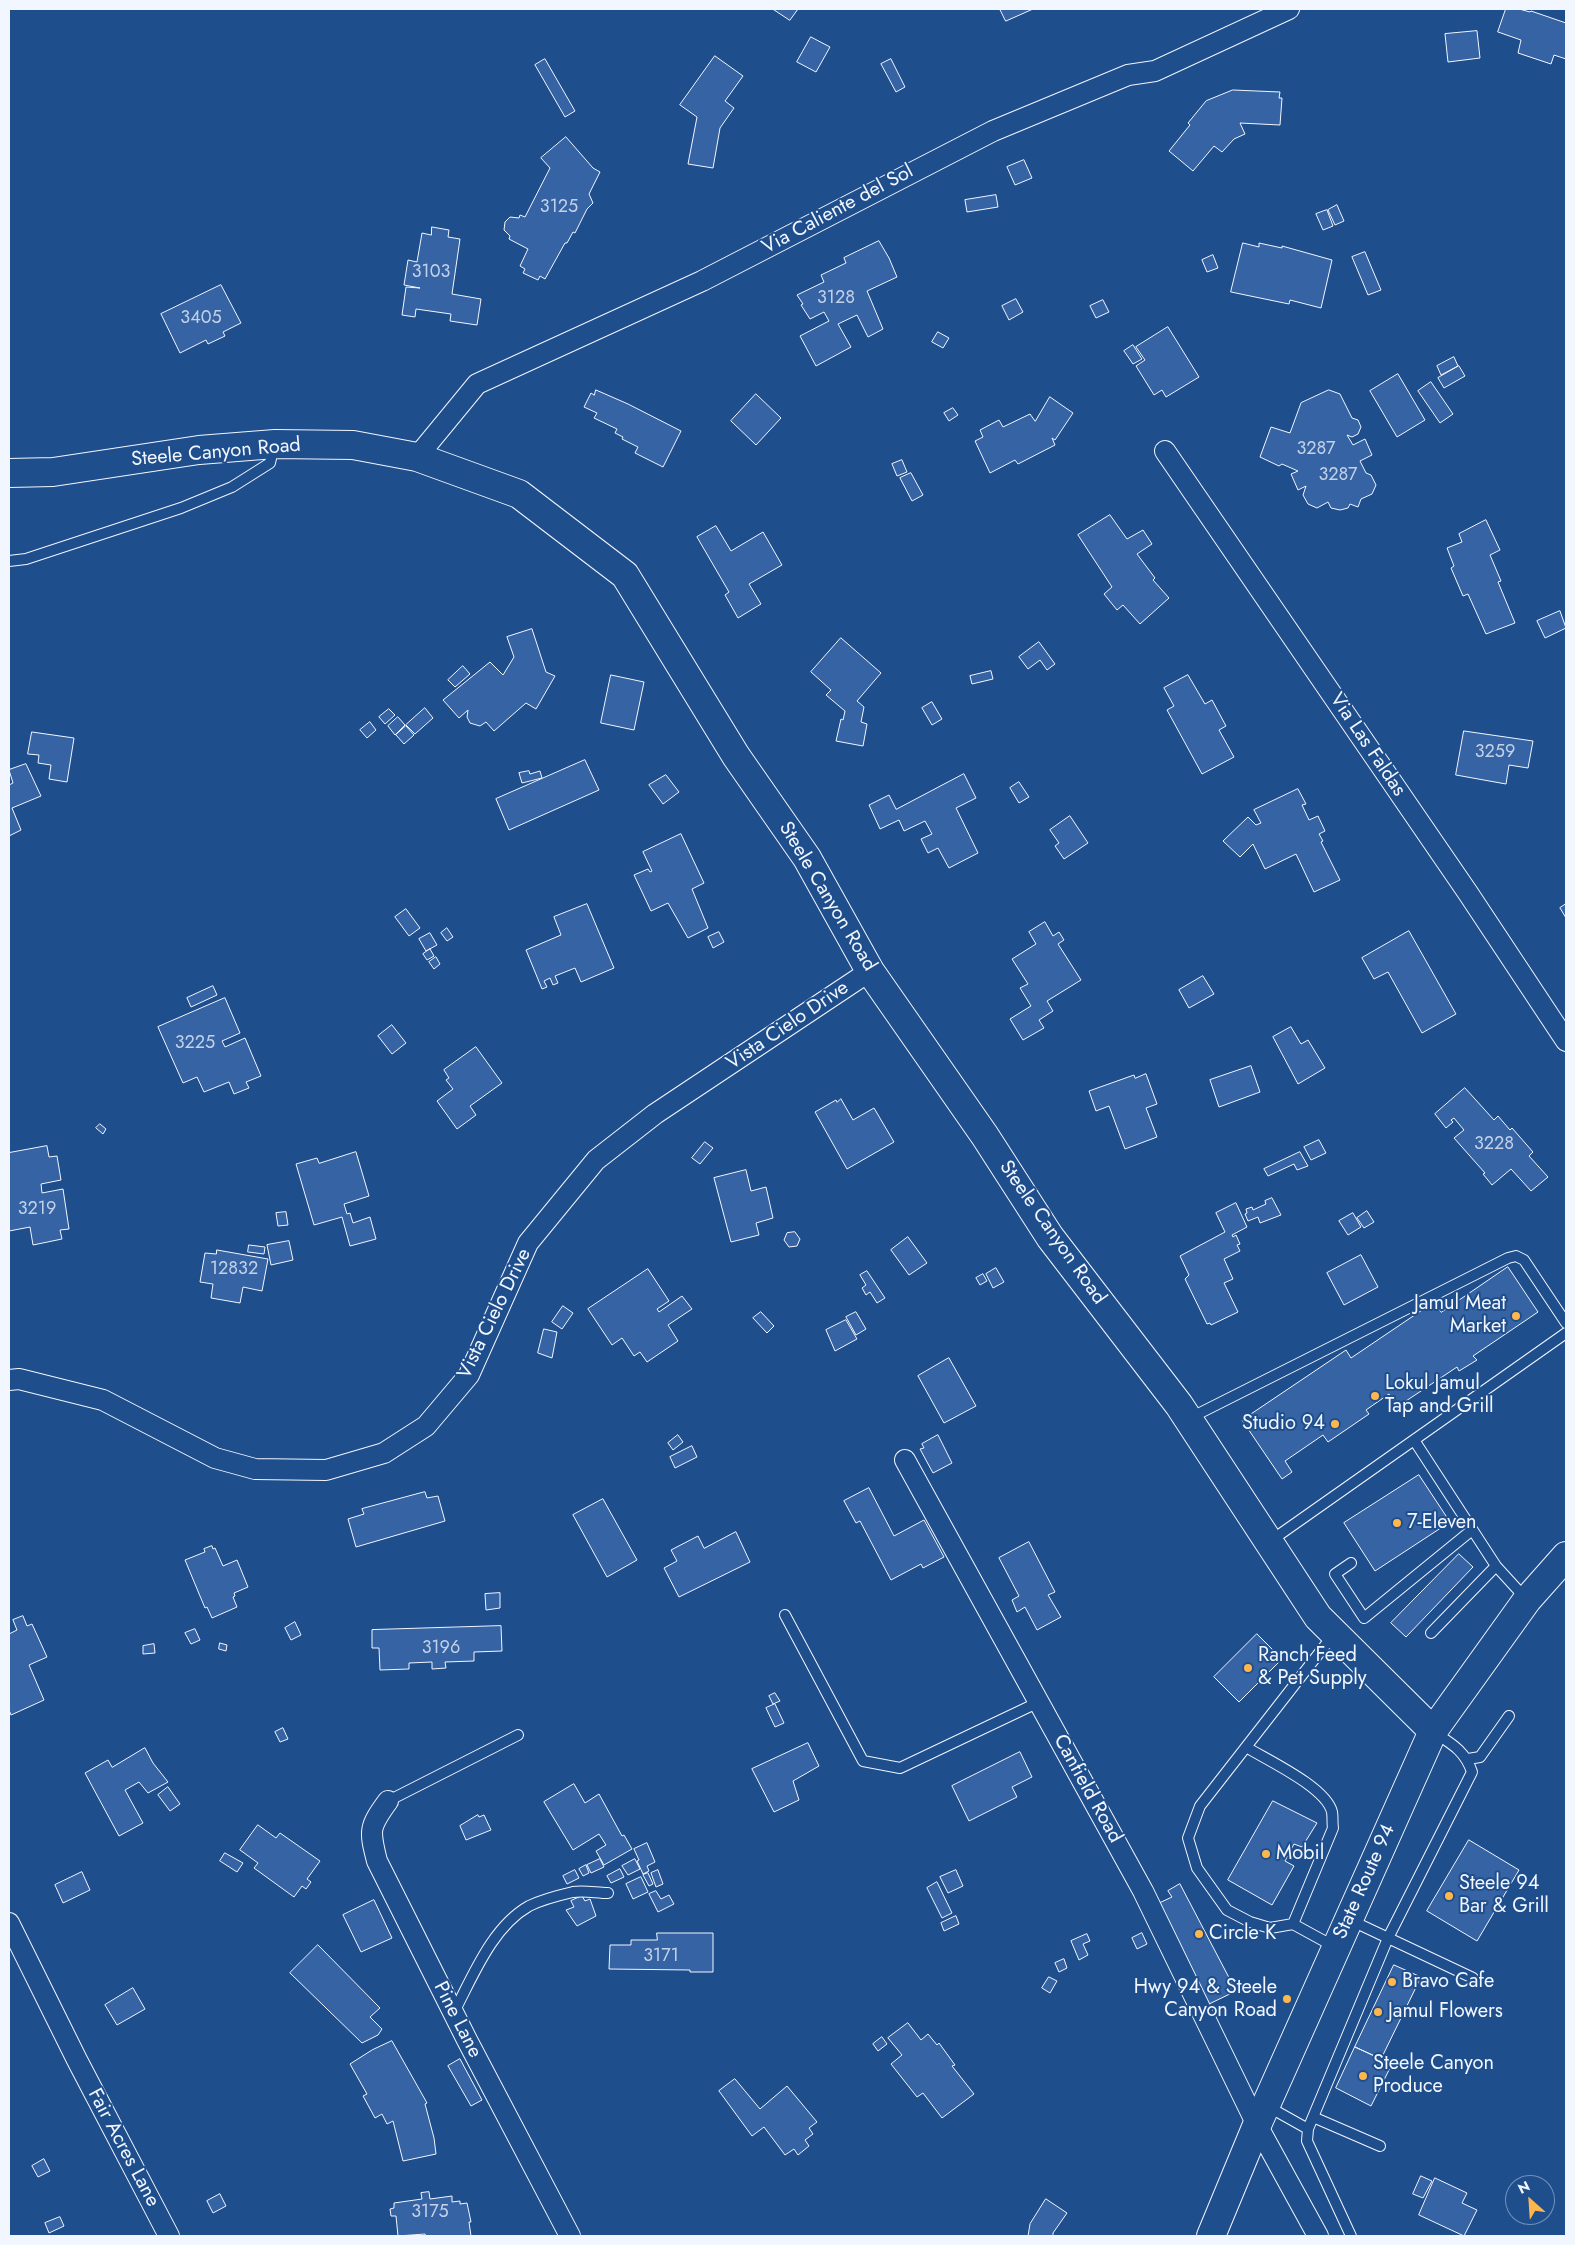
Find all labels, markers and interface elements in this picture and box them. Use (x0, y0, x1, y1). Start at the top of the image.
street label: Via Caliente del Sol (758, 160, 918, 260)
house number: 3125 (540, 197, 578, 219)
house number: 3103 (412, 262, 450, 284)
house number: 3128 (817, 288, 855, 310)
house number: 3405 (180, 308, 222, 330)
street label: Steele Canyon Road (130, 434, 302, 472)
house number: 3287 (1296, 439, 1336, 461)
house number: 3287 (1318, 465, 1358, 487)
street label: Via Las Faldas (1324, 689, 1410, 801)
house number: 3259 (1475, 742, 1515, 764)
street label: Steele Canyon Road (773, 818, 881, 976)
street label: Vista Cielo Drive (722, 976, 854, 1076)
house number: 3225 (175, 1033, 215, 1055)
house number: 3228 (1474, 1134, 1514, 1156)
street label: Steele Canyon Road (993, 1156, 1111, 1310)
house number: 3219 (18, 1199, 56, 1221)
street label: Vista Cielo Drive (453, 1245, 537, 1383)
house number: 12832 (210, 1259, 258, 1281)
place label: Jamul Meat Market (1414, 1292, 1506, 1339)
marker: Jamul Meat Market (1510, 1310, 1522, 1322)
place label: Lokul Jamul Tap and Grill (1385, 1372, 1494, 1419)
marker: Lokul Jamul Tap and Grill (1369, 1390, 1381, 1402)
place label: Studio 94 (1242, 1412, 1325, 1436)
marker: Studio 94 (1329, 1418, 1341, 1430)
place label: 7-Eleven (1407, 1511, 1477, 1535)
marker: 7-Eleven (1391, 1517, 1403, 1529)
house number: 3196 (422, 1638, 460, 1660)
place label: Ranch Feed & Pet Supply (1258, 1644, 1367, 1691)
marker: Ranch Feed & Pet Supply (1242, 1662, 1254, 1674)
street label: Canfield Road (1047, 1731, 1127, 1847)
street label: State Route 94 (1329, 1821, 1401, 1943)
place label: Mobil (1276, 1842, 1324, 1866)
marker: Mobil (1260, 1848, 1272, 1860)
place label: Steele 94 Bar & Grill (1459, 1872, 1549, 1919)
marker: Steele 94 Bar & Grill (1443, 1890, 1455, 1902)
place label: Circle K (1209, 1922, 1276, 1946)
marker: Circle K (1193, 1928, 1205, 1940)
house number: 3171 (643, 1946, 679, 1968)
place label: Bravo Cafe (1402, 1970, 1494, 1994)
place label: Hwy 94 & Steele Canyon Road (1134, 1976, 1277, 2023)
marker: Bravo Cafe (1386, 1976, 1398, 1988)
street label: Pine Lane (428, 1978, 486, 2062)
marker: Hwy 94 & Steele Canyon Road (1281, 1993, 1293, 2005)
place label: Jamul Flowers (1388, 2000, 1503, 2024)
marker: Jamul Flowers (1372, 2006, 1384, 2018)
place label: Steele Canyon Produce (1373, 2052, 1494, 2099)
marker: Steele Canyon Produce (1357, 2070, 1369, 2082)
street label: Fair Acres Lane (82, 2085, 164, 2211)
north arrow (1505, 2175, 1555, 2225)
text: N (1514, 2176, 1533, 2199)
house number: 3175 (411, 2202, 449, 2224)

